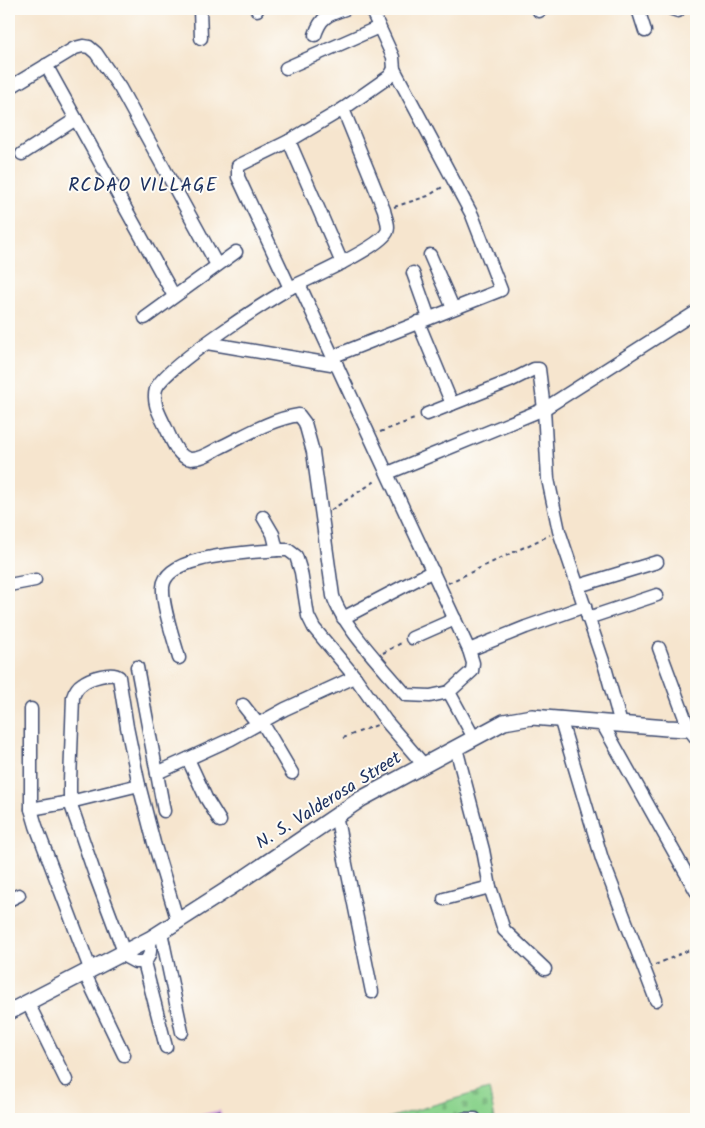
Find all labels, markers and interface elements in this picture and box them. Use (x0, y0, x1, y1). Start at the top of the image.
district label: RCDAO VILLAGE (68, 171, 218, 201)
street label: N. S. Valderosa Street (250, 744, 409, 858)

